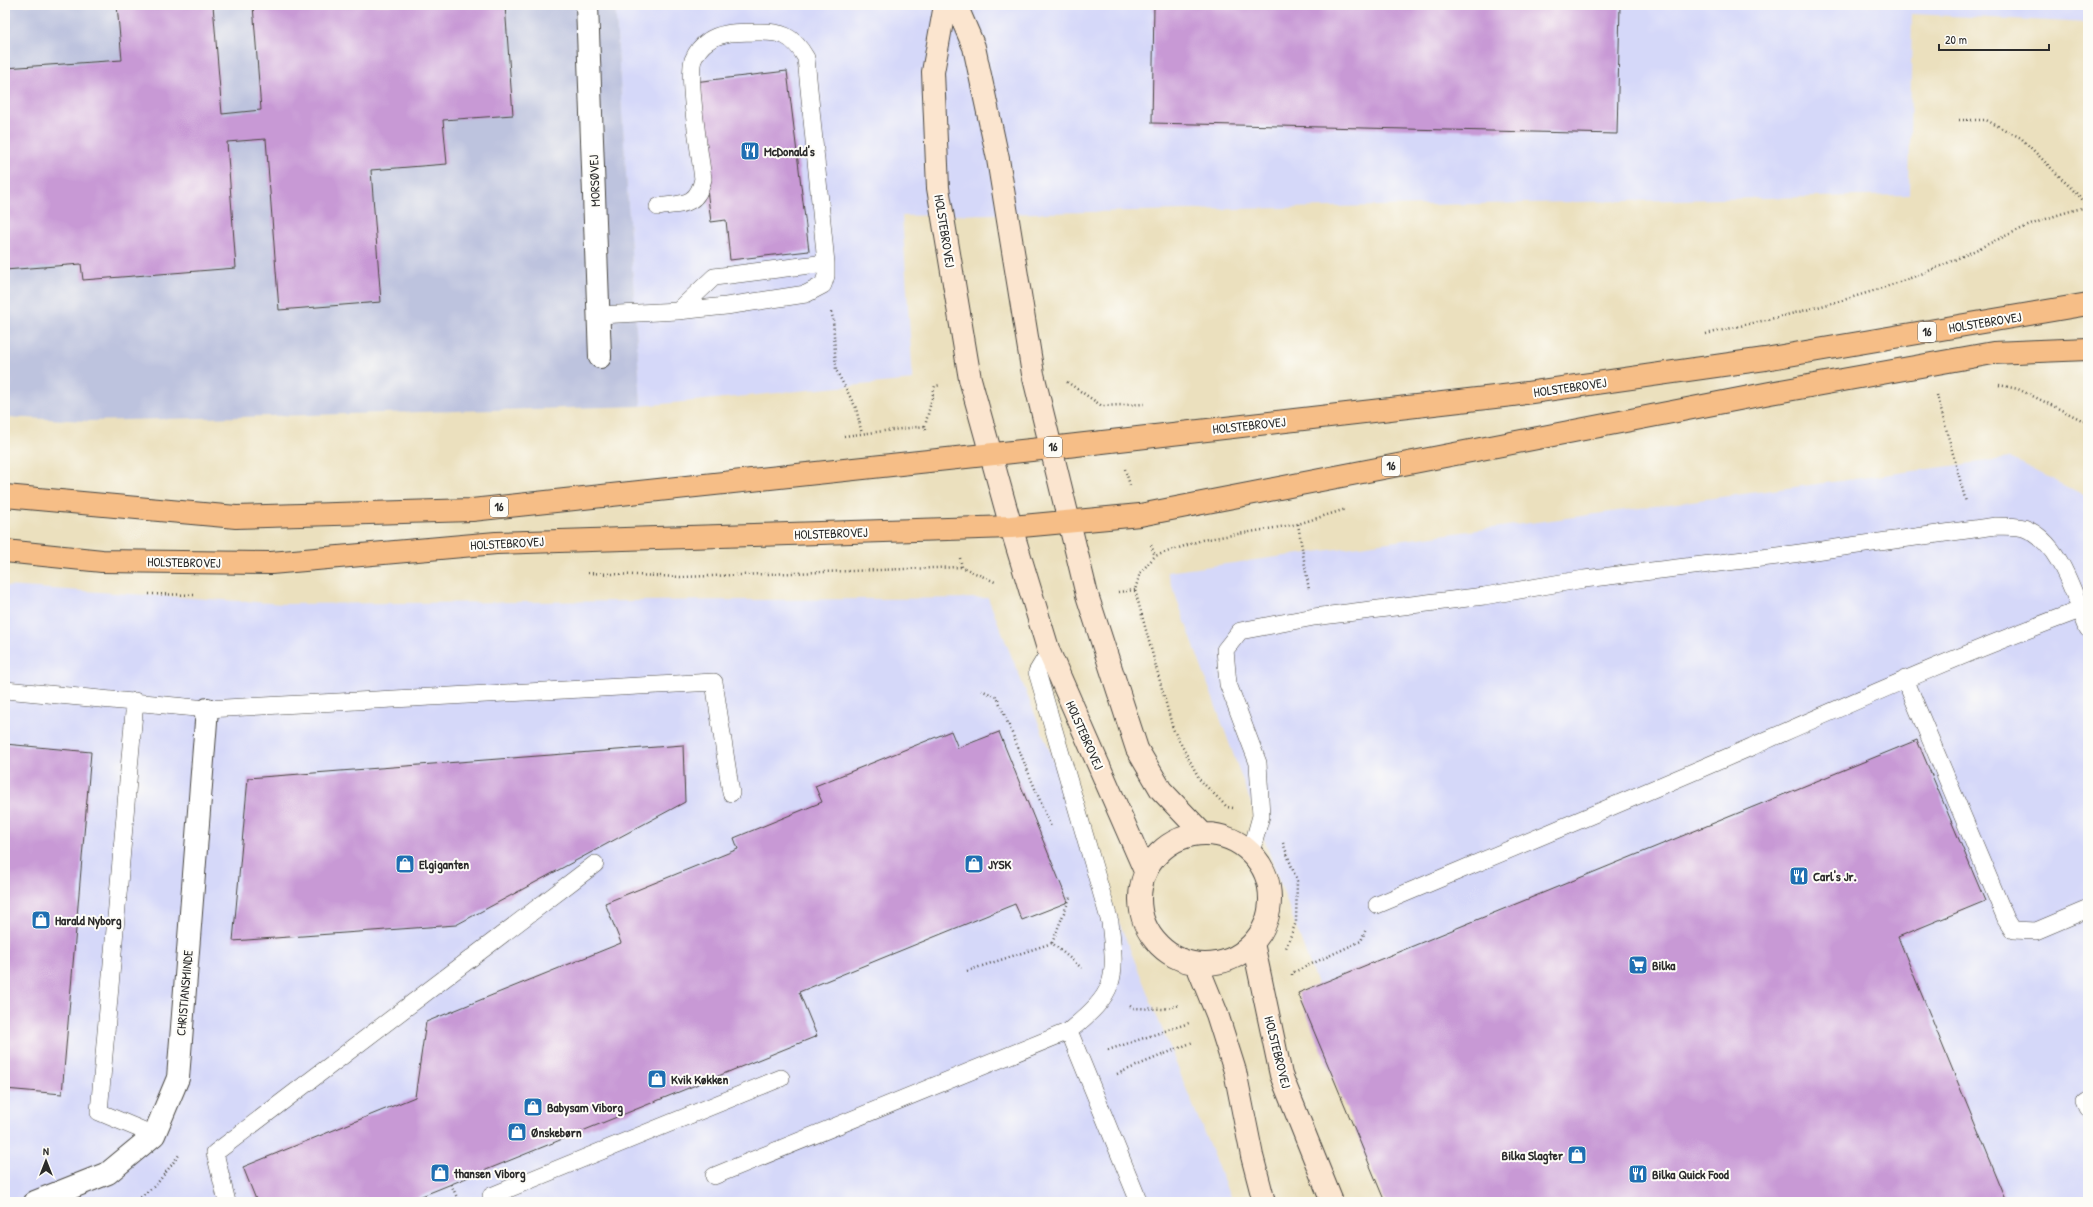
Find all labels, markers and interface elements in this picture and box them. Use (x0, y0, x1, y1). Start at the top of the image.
scale bar (1939, 26, 2049, 52)
text: 20 m (1945, 31, 1967, 48)
restaurant icon: McDonald's (739, 140, 761, 162)
place label: McDonald's (764, 142, 815, 160)
street label: MORSØVEJ (584, 154, 604, 207)
street label: HOLSTEBROVEJ (930, 193, 960, 269)
street label: HOLSTEBROVEJ (1947, 307, 2023, 337)
road number: 16 (1918, 322, 1936, 342)
street label: HOLSTEBROVEJ (1532, 373, 1608, 401)
street label: HOLSTEBROVEJ (1211, 412, 1287, 438)
road number: 16 (1044, 437, 1062, 457)
road number: 16 (1382, 456, 1400, 476)
road number: 16 (490, 497, 508, 517)
street label: HOLSTEBROVEJ (794, 523, 868, 543)
street label: HOLSTEBROVEJ (470, 532, 544, 554)
street label: HOLSTEBROVEJ (147, 552, 221, 572)
street label: HOLSTEBROVEJ (1062, 698, 1108, 772)
shop icon: Elgiganten (394, 853, 416, 875)
shop icon: JYSK (963, 853, 985, 875)
place label: Elgiganten (419, 855, 469, 874)
place label: JYSK (988, 855, 1012, 873)
restaurant icon: Carl's Jr. (1788, 865, 1810, 887)
place label: Carl's Jr. (1813, 867, 1857, 885)
shop icon: Harald Nyborg (30, 909, 52, 931)
place label: Harald Nyborg (55, 911, 122, 930)
street label: CHRISTIANSMINDE (171, 949, 197, 1037)
supermarket icon: Bilka (1627, 954, 1649, 976)
place label: Bilka (1652, 956, 1676, 974)
street label: HOLSTEBROVEJ (1260, 1014, 1296, 1090)
shop icon: Kvik Køkken (646, 1068, 668, 1090)
place label: Kvik Køkken (671, 1070, 729, 1088)
shop icon: Babysam Viborg (522, 1096, 544, 1118)
place label: Babysam Viborg (547, 1098, 623, 1117)
shop icon: Ønskebørn (506, 1121, 528, 1143)
place label: Ønskebørn (531, 1123, 582, 1141)
north arrow (26, 1141, 66, 1181)
text: N (43, 1144, 49, 1158)
shop icon: Bilka Slagter (1566, 1144, 1588, 1166)
place label: Bilka Slagter (1502, 1146, 1564, 1165)
shop icon: thansen Viborg (429, 1162, 451, 1184)
restaurant icon: Bilka Quick Food (1627, 1163, 1649, 1185)
place label: thansen Viborg (453, 1164, 526, 1183)
place label: Bilka Quick Food (1652, 1165, 1730, 1183)

